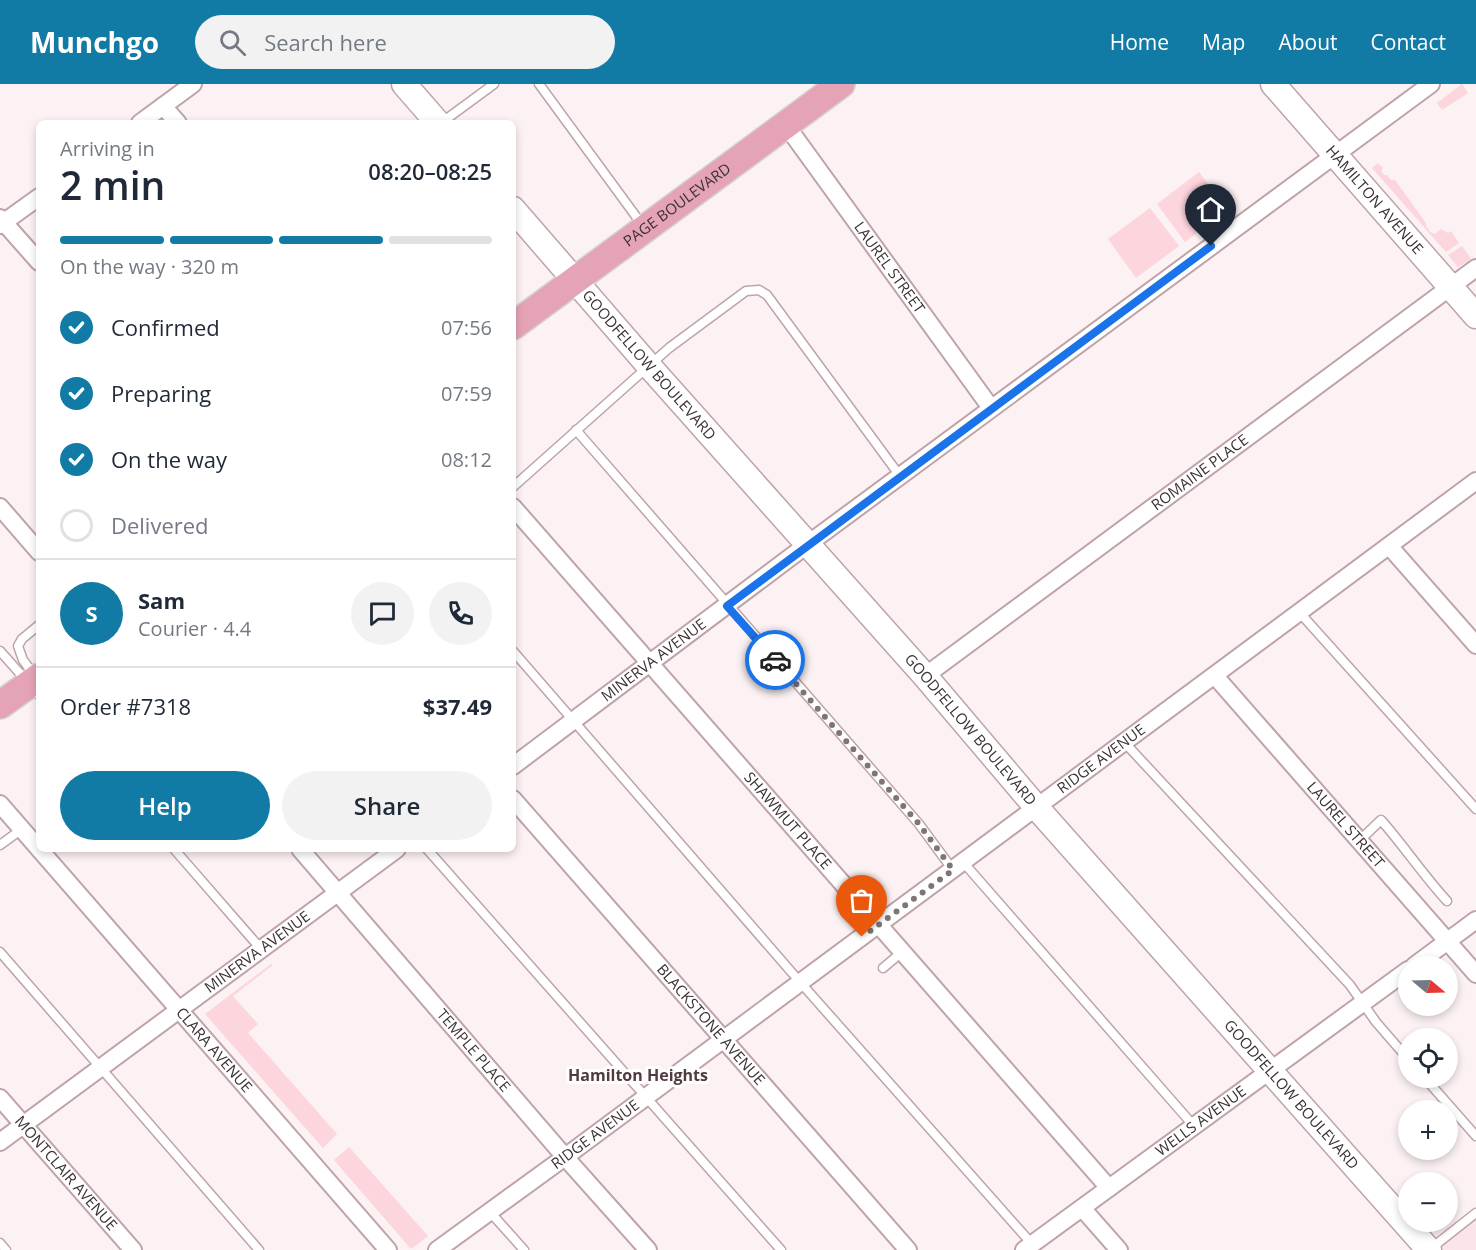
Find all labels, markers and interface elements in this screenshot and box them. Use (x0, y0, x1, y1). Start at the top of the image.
search box (195, 15, 615, 69)
text: Munchgo (30, 23, 159, 61)
icon: search (216, 26, 249, 59)
text: Search here (264, 27, 387, 57)
text: Home (1110, 28, 1169, 56)
text: Map (1202, 28, 1245, 56)
text: About (1278, 28, 1338, 56)
text: Contact (1371, 28, 1446, 56)
text: Arriving in (60, 135, 155, 162)
street label: HAMILTON AVENUE (1322, 140, 1428, 258)
text: 08:20–08:25 (368, 156, 492, 186)
text: 2 min (60, 158, 165, 211)
street label: PAGE BOULEVARD (619, 158, 734, 250)
pin (1185, 184, 1236, 246)
icon: home (1194, 193, 1227, 226)
street label: LAUREL STREET (850, 217, 930, 317)
text: On the way · 320 m (60, 253, 239, 280)
street label: GOODFELLOW BOULEVARD (578, 285, 721, 444)
icon: check (60, 311, 93, 344)
text: Confirmed (111, 312, 220, 342)
text: 07:56 (441, 314, 492, 341)
icon: check (60, 377, 93, 410)
text: Preparing (111, 378, 211, 408)
text: 07:59 (441, 380, 492, 407)
street label: ROMAINE PLACE (1147, 429, 1252, 514)
icon: check (60, 443, 93, 476)
text: On the way (111, 444, 227, 474)
text: 08:12 (441, 446, 492, 473)
text: Delivered (111, 510, 209, 540)
button: chat (351, 582, 414, 645)
button: phone (429, 582, 492, 645)
text: Sam (138, 585, 185, 615)
text: S (85, 598, 98, 628)
street label: MINERVA AVENUE (597, 613, 710, 705)
text: Courier · 4.4 (138, 615, 251, 642)
courier (745, 630, 805, 690)
icon: car (759, 644, 792, 677)
street label: GOODFELLOW BOULEVARD (901, 649, 1041, 809)
text: Order #7318 (60, 691, 191, 721)
text: $37.49 (423, 691, 492, 721)
street label: RIDGE AVENUE (1053, 719, 1149, 798)
street label: SHAWMUT PLACE (740, 767, 837, 873)
button: Help (60, 771, 270, 840)
button: Share (282, 771, 492, 840)
street label: LAUREL STREET (1303, 777, 1390, 872)
pin (836, 875, 887, 937)
icon: bag (845, 884, 878, 917)
street label: MINERVA AVENUE (200, 906, 314, 997)
north arrow (1398, 956, 1458, 1016)
map controls (1398, 956, 1458, 1232)
street label: BLACKSTONE AVENUE (653, 959, 770, 1089)
street label: CLARA AVENUE (172, 1002, 257, 1096)
street label: TEMPLE PLACE (433, 1004, 516, 1096)
street label: GOODFELLOW BOULEVARD (1220, 1015, 1364, 1173)
button: locate (1398, 1028, 1458, 1088)
district label: Hamilton Heights (568, 1064, 708, 1086)
street label: WELLS AVENUE (1151, 1080, 1250, 1160)
street label: RIDGE AVENUE (547, 1094, 643, 1173)
button: + (1398, 1100, 1458, 1160)
street label: MONTCLAIR AVENUE (11, 1111, 122, 1234)
button: − (1398, 1172, 1458, 1232)

